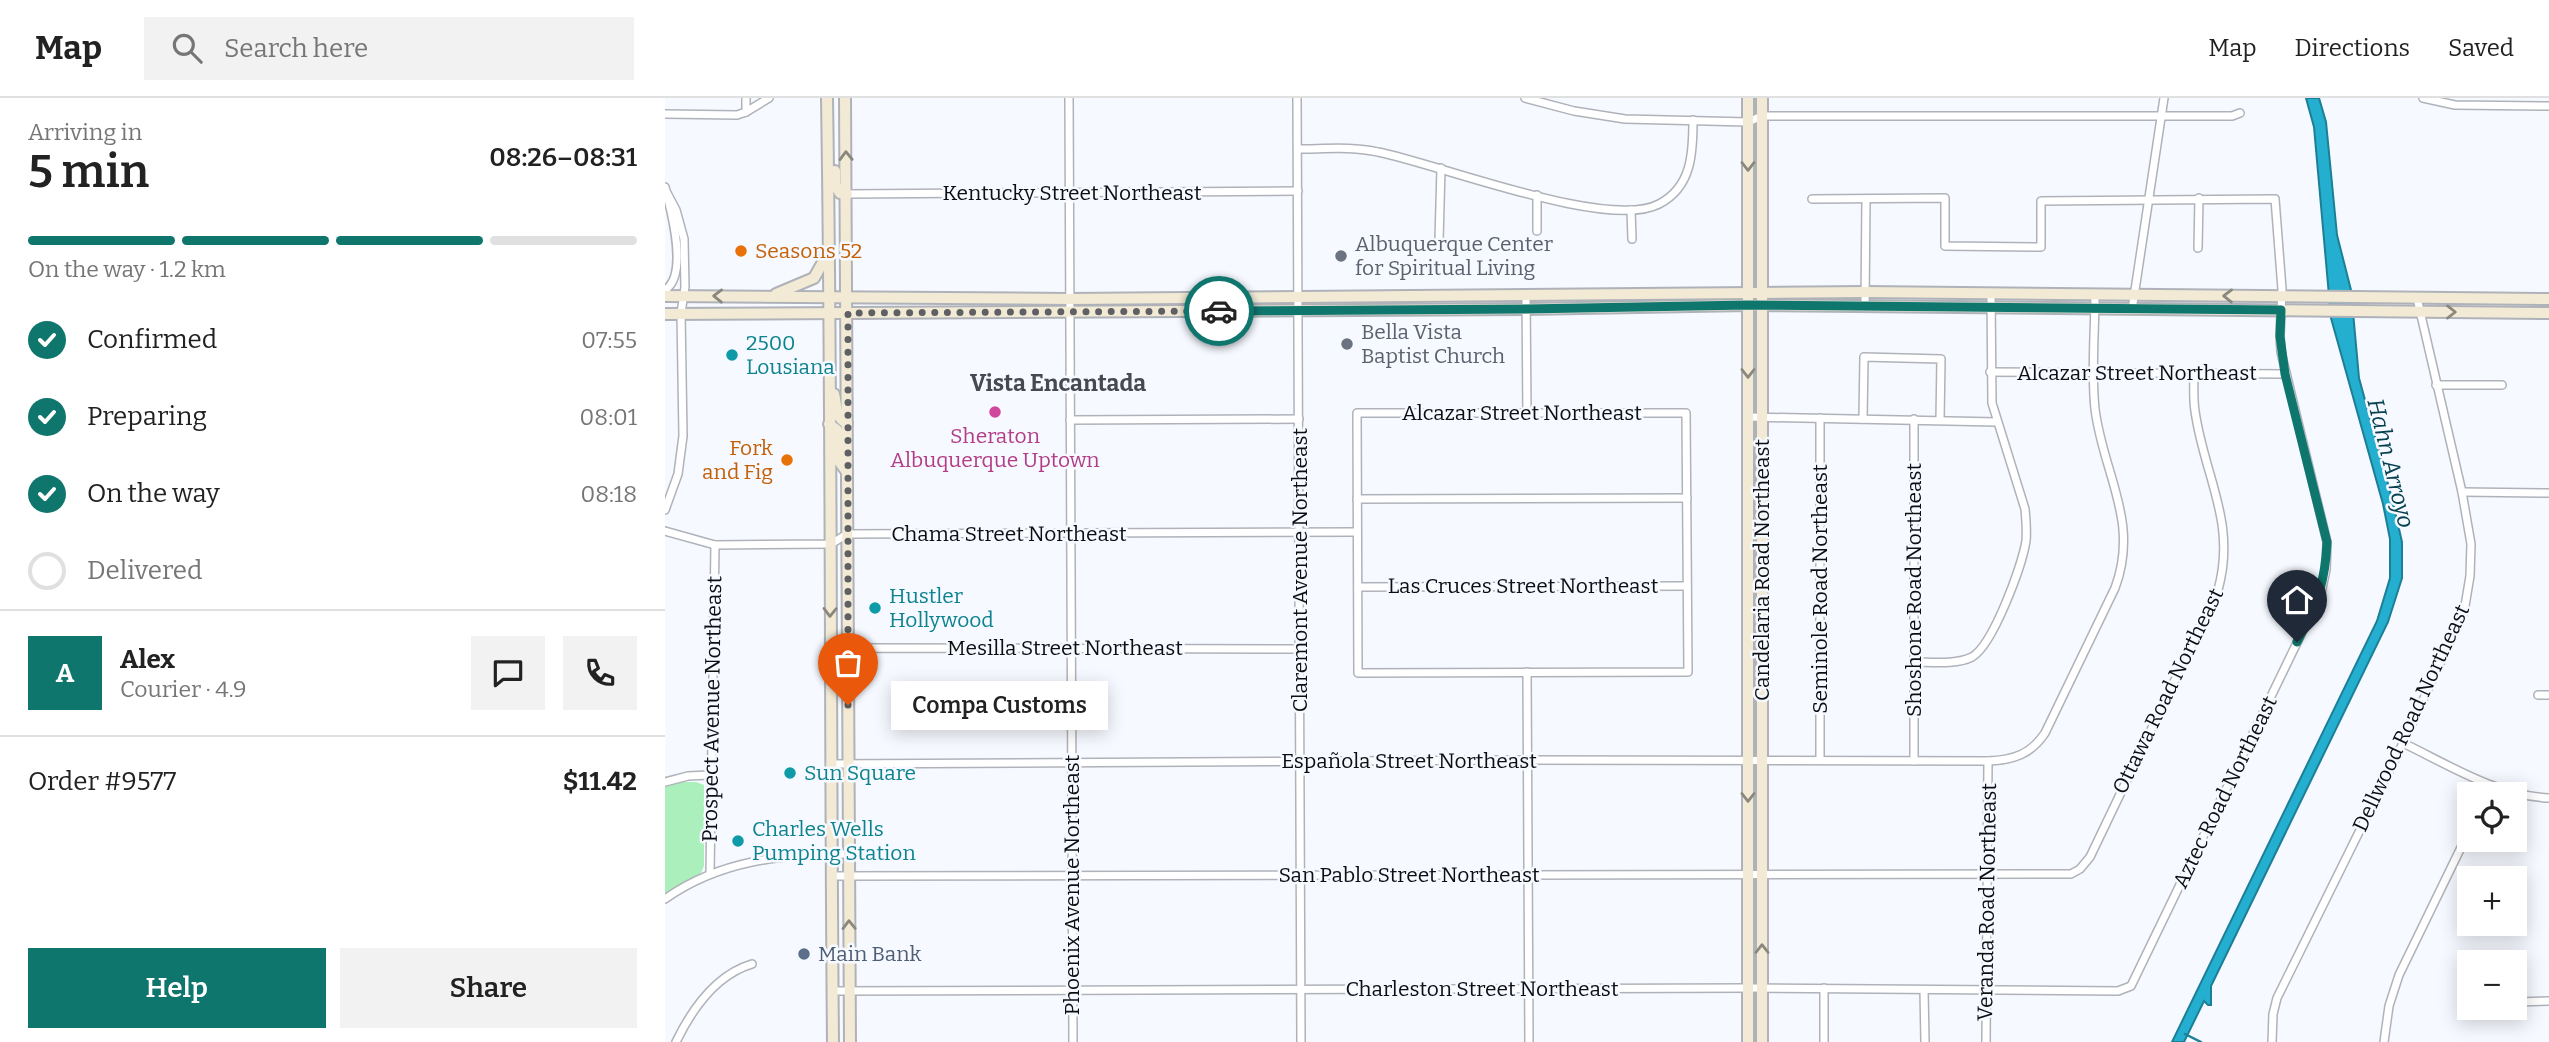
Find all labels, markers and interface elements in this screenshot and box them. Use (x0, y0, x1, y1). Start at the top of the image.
search box (144, 17, 634, 80)
text: Map (35, 28, 102, 68)
icon: search (168, 29, 206, 67)
text: Search here (224, 33, 368, 64)
text: Map (2208, 34, 2257, 62)
text: Directions (2295, 34, 2410, 62)
text: Saved (2448, 34, 2514, 62)
text: Arriving in (28, 118, 142, 146)
text: 08:26–08:31 (489, 142, 637, 173)
text: 5 min (28, 144, 149, 199)
one-way arrow (839, 151, 854, 162)
one-way arrow (1740, 161, 1756, 172)
street label: Kentucky Street Northeast (942, 180, 1202, 206)
place label: Albuquerque Center for Spiritual Living (1355, 231, 1553, 281)
place label: Seasons 52 (755, 238, 862, 264)
marker: Seasons 52 (733, 243, 749, 259)
marker: Albuquerque Center for Spiritual Living (1333, 248, 1349, 264)
text: On the way · 1.2 km (28, 255, 226, 283)
courier (1184, 276, 1254, 346)
one-way arrow (712, 288, 722, 304)
one-way arrow (2222, 288, 2233, 304)
icon: car (1200, 292, 1238, 330)
one-way arrow (2446, 305, 2457, 320)
place label: Bella Vista Baptist Church (1361, 319, 1505, 369)
icon: check (28, 321, 66, 359)
text: Confirmed (87, 324, 217, 355)
text: 07:55 (581, 326, 637, 354)
place label: 2500 Lousiana (746, 330, 835, 380)
marker: Bella Vista Baptist Church (1339, 336, 1355, 352)
marker: 2500 Lousiana (724, 347, 740, 363)
street label: Alcazar Street Northeast (2017, 360, 2257, 386)
district label: Vista Encantada (970, 369, 1146, 397)
one-way arrow (1740, 369, 1756, 379)
water label: Hahn Arroyo (2361, 395, 2421, 531)
icon: check (28, 398, 66, 436)
street label: Alcazar Street Northeast (1402, 400, 1642, 426)
text: Preparing (87, 401, 207, 432)
text: 08:01 (580, 403, 637, 431)
marker: Sheraton Albuquerque Uptown (987, 404, 1003, 420)
place label: Sheraton Albuquerque Uptown (890, 423, 1100, 473)
street label: Claremont Avenue Northeast (1287, 427, 1313, 712)
place label: Fork and Fig (702, 435, 773, 485)
street label: Candelaria Road Northeast (1749, 439, 1775, 701)
marker: Fork and Fig (779, 452, 795, 468)
street label: Shoshone Road Northeast (1901, 463, 1927, 717)
street label: Seminole Road Northeast (1807, 464, 1833, 714)
icon: check (28, 475, 66, 513)
text: On the way (87, 478, 220, 509)
text: 08:18 (580, 480, 637, 508)
street label: Chama Street Northeast (891, 521, 1127, 547)
text: Delivered (87, 555, 202, 586)
pin (2267, 570, 2327, 642)
street label: Las Cruces Street Northeast (1388, 573, 1659, 599)
street label: Prospect Avenue Northeast (697, 575, 727, 842)
icon: home (2278, 581, 2316, 619)
place label: Hustler Hollywood (889, 583, 994, 633)
street label: Ottawa Road Northeast (2107, 583, 2229, 798)
marker: Hustler Hollywood (867, 600, 883, 616)
street label: Dellwood Road Northeast (2347, 600, 2475, 836)
one-way arrow (823, 607, 838, 618)
pin (818, 633, 878, 705)
street label: Mesilla Street Northeast (947, 635, 1183, 661)
button: chat (471, 636, 545, 710)
button: phone (563, 636, 637, 710)
text: Alex (120, 644, 175, 675)
icon: bag (829, 644, 867, 682)
text: A (56, 658, 74, 689)
text: Courier · 4.9 (120, 675, 247, 703)
callout: Compa Customs (890, 680, 1107, 730)
text: Compa Customs (912, 691, 1087, 719)
street label: Aztec Road Northeast (2167, 691, 2283, 892)
street label: Española Street Northeast (1281, 748, 1537, 774)
street label: Phoenix Avenue Northeast (1059, 754, 1085, 1015)
place label: Sun Square (804, 760, 916, 786)
marker: Sun Square (782, 765, 798, 781)
text: Order #9577 (28, 766, 176, 797)
text: $11.42 (563, 766, 637, 797)
street label: Veranda Road Northeast (1972, 782, 2002, 1021)
map controls (2457, 782, 2527, 1020)
button: locate (2457, 782, 2527, 852)
one-way arrow (1740, 792, 1756, 803)
place label: Charles Wells Pumping Station (752, 816, 916, 866)
marker: Charles Wells Pumping Station (730, 833, 746, 849)
street label: San Pablo Street Northeast (1278, 862, 1540, 888)
button: + (2457, 866, 2527, 936)
one-way arrow (842, 919, 857, 930)
place label: Main Bank (818, 941, 921, 967)
one-way arrow (1754, 944, 1770, 954)
marker: Main Bank (796, 946, 812, 962)
button: Help (28, 948, 326, 1028)
button: Share (340, 948, 637, 1028)
button: − (2457, 950, 2527, 1020)
street label: Charleston Street Northeast (1345, 976, 1619, 1002)

